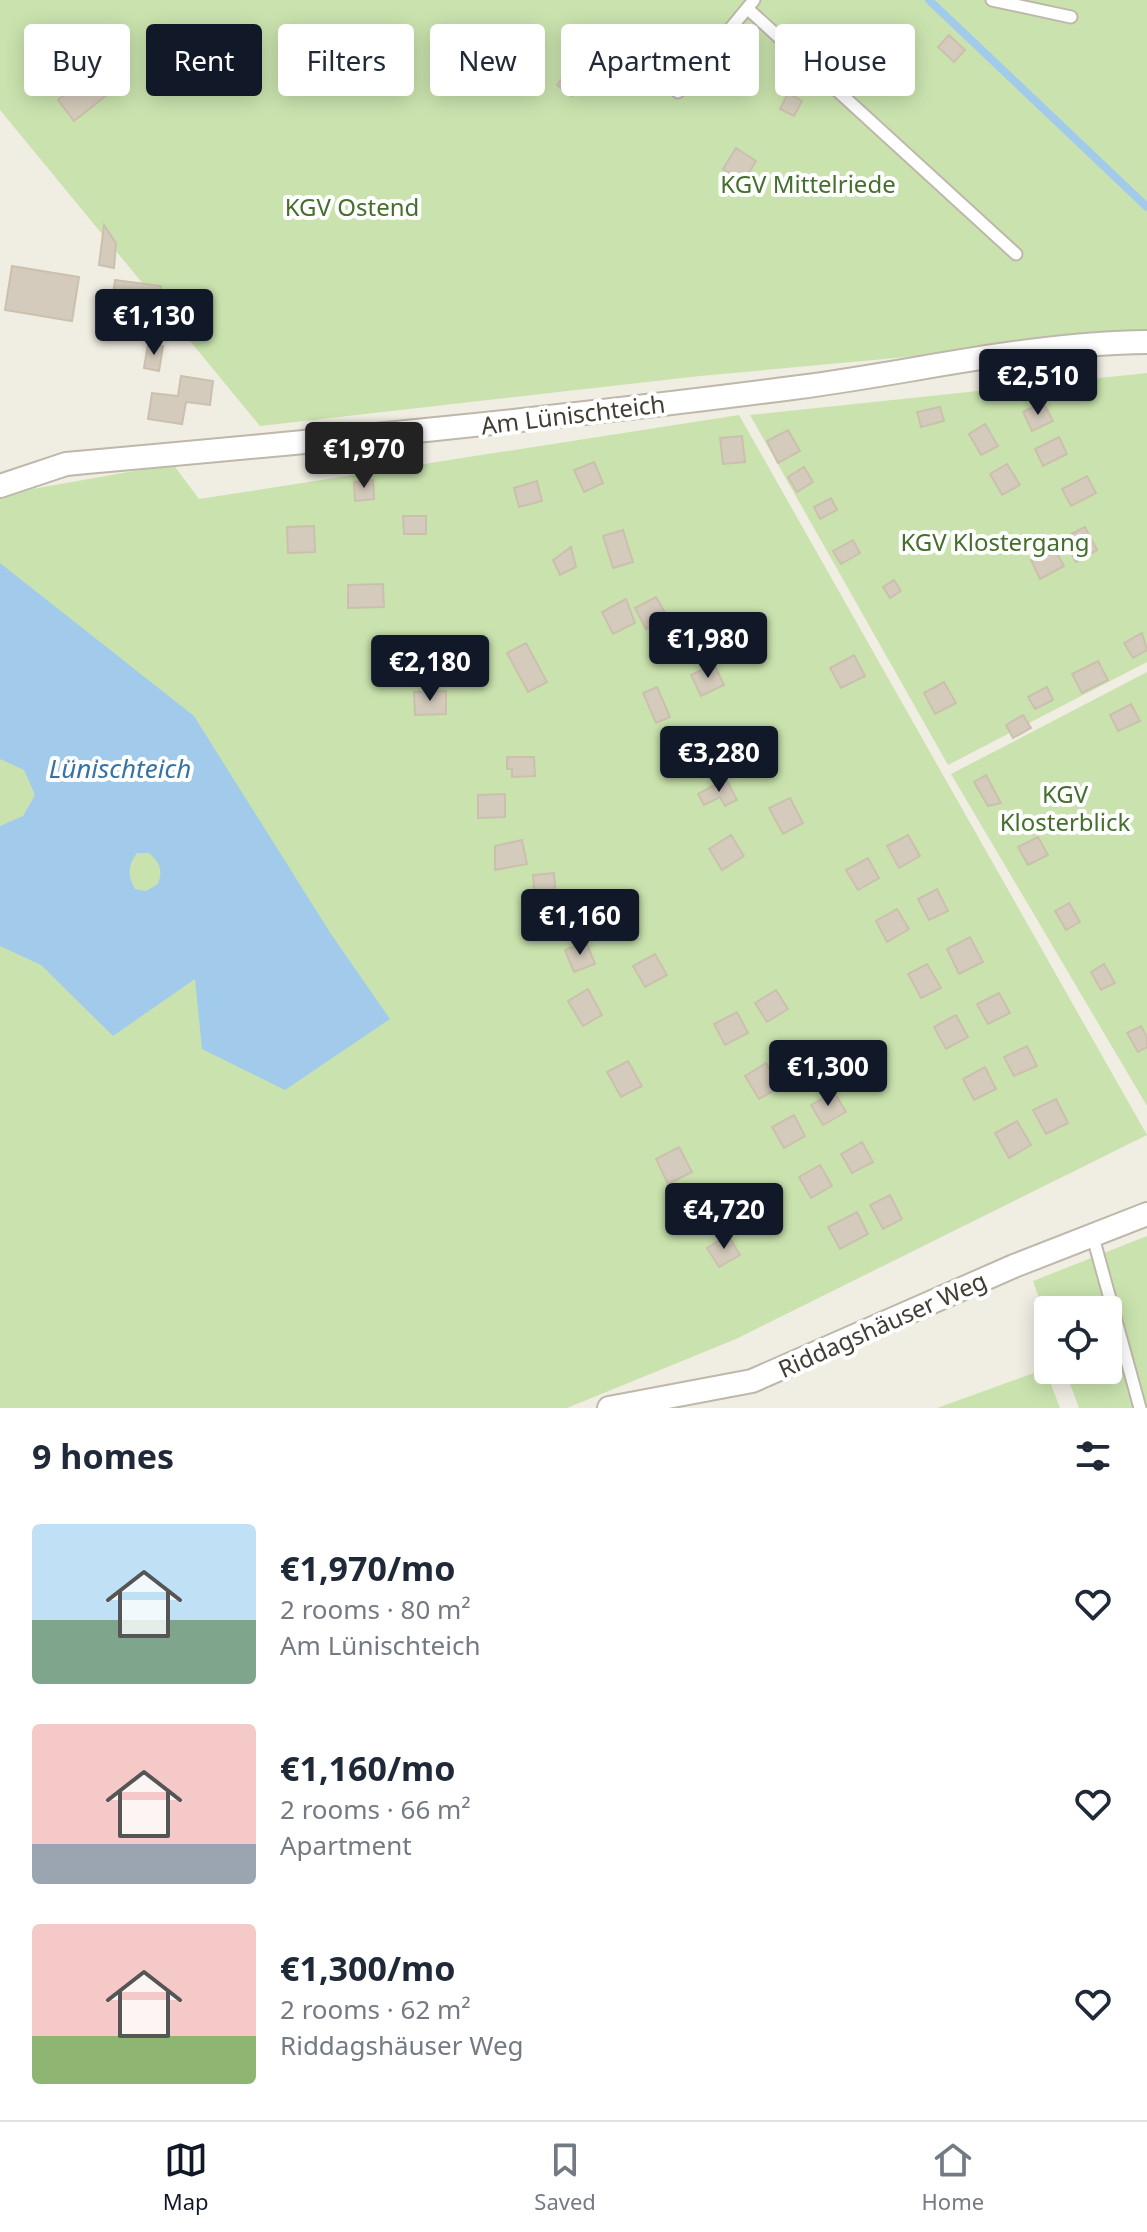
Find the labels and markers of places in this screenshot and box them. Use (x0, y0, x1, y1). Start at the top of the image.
pin: €1,130 (89, 289, 219, 357)
pin: €2,510 (973, 349, 1103, 417)
pin: €1,970 (299, 422, 429, 490)
pin: €1,980 (643, 612, 773, 680)
pin: €2,180 (365, 635, 495, 703)
pin: €3,280 (654, 726, 784, 794)
pin: €1,160 (515, 889, 645, 957)
pin: €1,300 (763, 1040, 893, 1108)
pin: €4,720 (659, 1183, 789, 1251)

